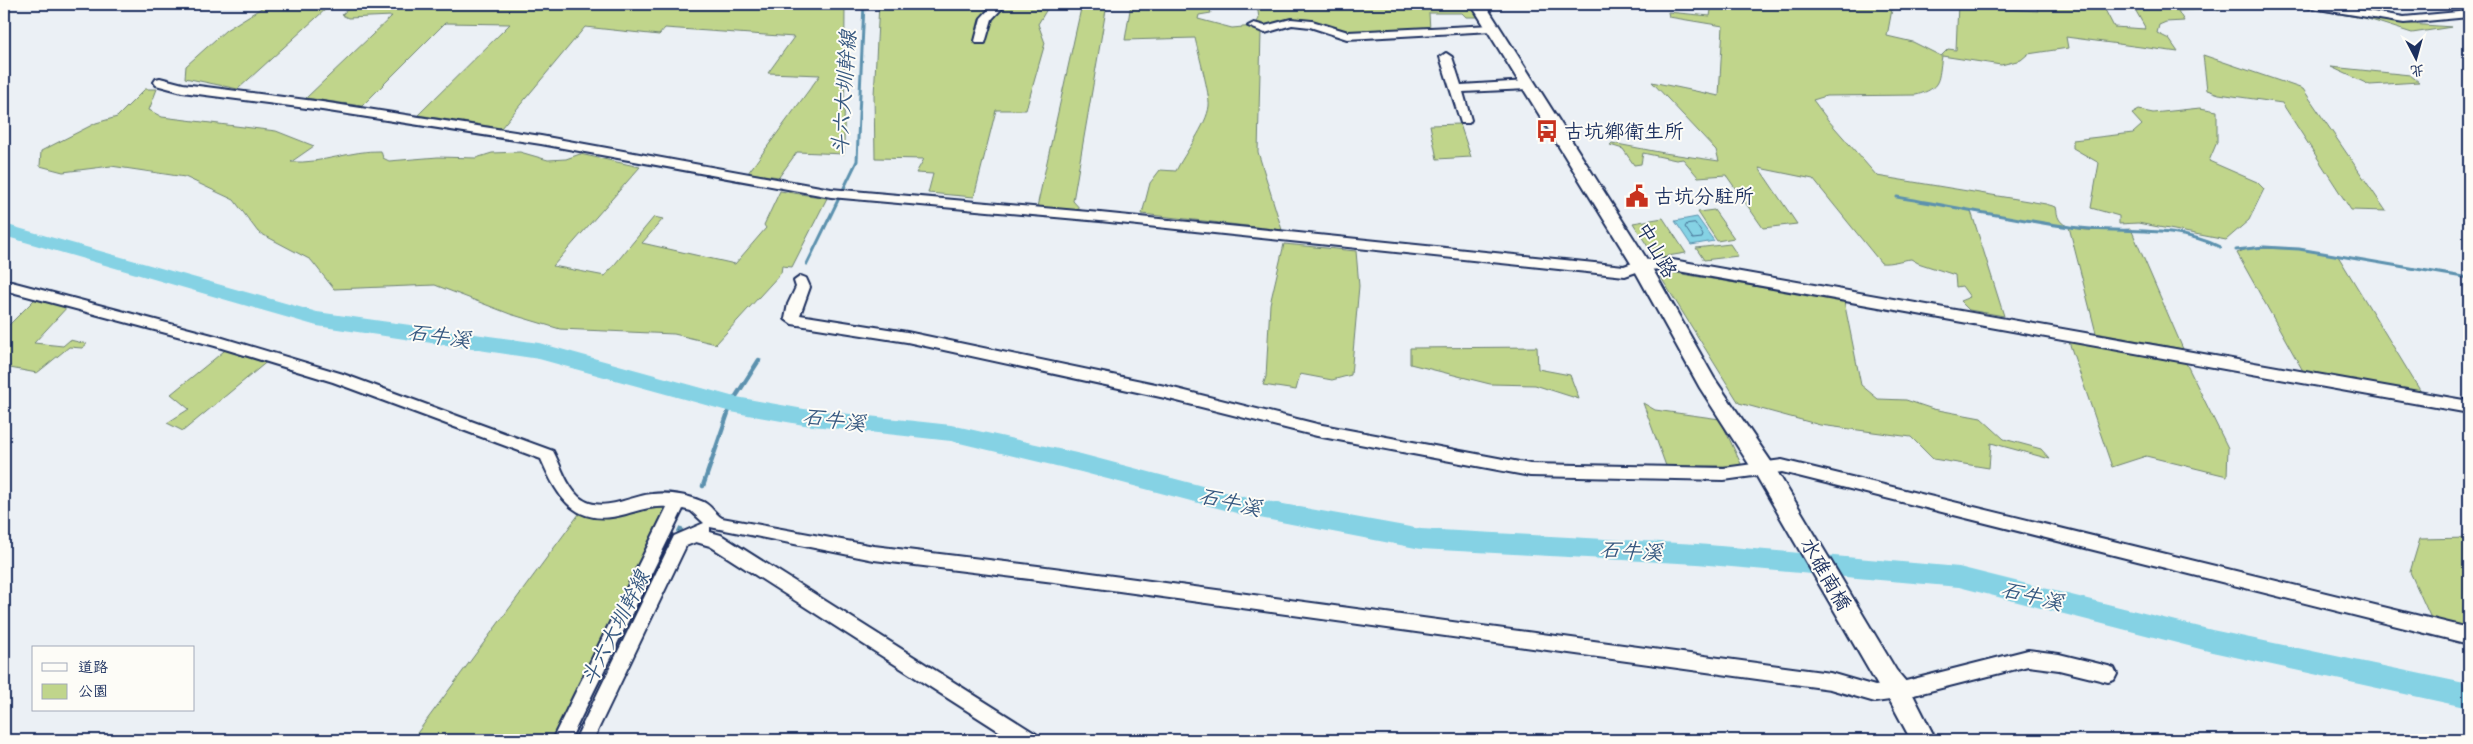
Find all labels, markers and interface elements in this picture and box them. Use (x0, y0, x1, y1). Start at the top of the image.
water label: 斗六大圳幹線 (827, 28, 861, 157)
north arrow (2390, 32, 2440, 82)
text: 北 (2409, 61, 2425, 80)
bus stop icon: 古坑鄉衛生所 (1534, 118, 1560, 144)
place label: 古坑鄉衛生所 (1564, 119, 1684, 144)
public building icon: 古坑分駐所 (1624, 183, 1650, 209)
place label: 古坑分駐所 (1654, 184, 1754, 209)
street label: 中山路 (1631, 218, 1683, 283)
water label: 石牛溪 (406, 319, 473, 353)
water label: 石牛溪 (801, 403, 868, 437)
water label: 石牛溪 (1196, 482, 1265, 522)
street label: 水碓南橋 (1795, 533, 1856, 615)
water label: 石牛溪 (1599, 536, 1664, 566)
water label: 斗六大圳幹線 (575, 565, 656, 690)
water label: 石牛溪 (1998, 576, 2067, 616)
legend (32, 646, 195, 712)
text: 道路 (78, 658, 108, 677)
text: 公園 (78, 682, 108, 701)

